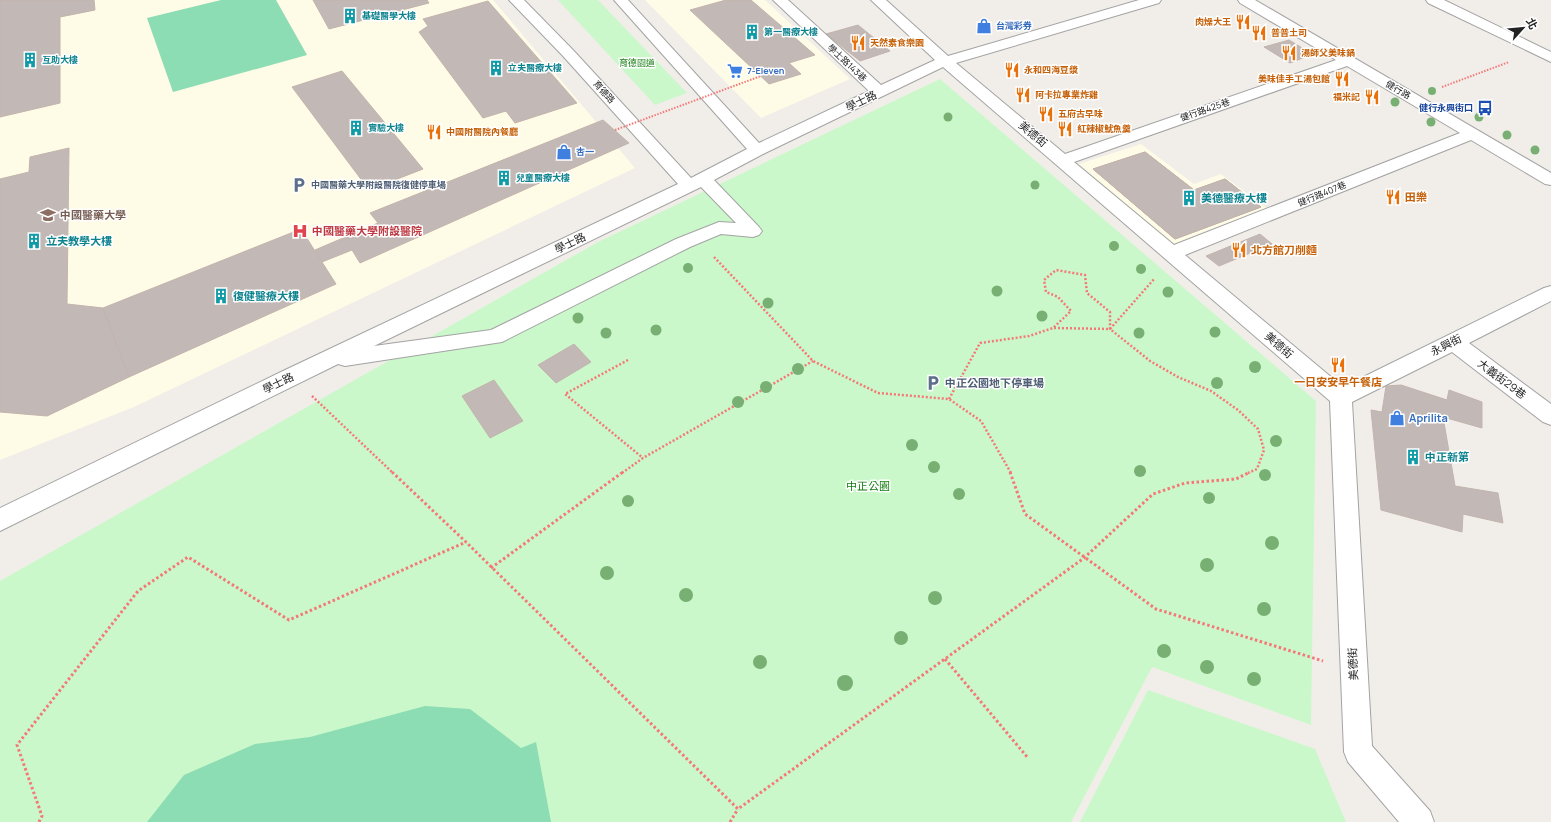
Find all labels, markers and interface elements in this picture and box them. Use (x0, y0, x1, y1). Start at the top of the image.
building icon: 基礎醫學大樓 (341, 7, 359, 25)
north arrow (1503, 8, 1543, 48)
place label: 基礎醫學大樓 (362, 9, 416, 22)
restaurant icon: 肉燥大王 (1234, 13, 1252, 31)
place label: 肉燥大王 (1195, 15, 1231, 28)
text: 北 (1523, 15, 1542, 32)
shop icon: 台灣彩券 (975, 17, 993, 35)
place label: 台灣彩券 (996, 19, 1032, 32)
building icon: 第一醫療大樓 (743, 23, 761, 41)
restaurant icon: 普普土司 (1250, 24, 1268, 42)
place label: 第一醫療大樓 (764, 25, 818, 38)
place label: 普普土司 (1271, 26, 1307, 39)
restaurant icon: 天然素食樂園 (849, 34, 867, 52)
place label: 天然素食樂園 (870, 36, 924, 49)
street label: 學士路143巷 (825, 41, 870, 84)
restaurant icon: 湯師父美味鍋 (1280, 44, 1298, 62)
place label: 湯師父美味鍋 (1301, 46, 1355, 59)
building icon: 互助大樓 (21, 51, 39, 69)
place label: 互助大樓 (42, 53, 78, 66)
park label: 育德園道 (619, 56, 655, 69)
building icon: 立夫醫療大樓 (487, 59, 505, 77)
place label: 立夫醫療大樓 (508, 61, 562, 74)
restaurant icon: 永和四海豆漿 (1003, 61, 1021, 79)
supermarket icon: 7-Eleven (726, 62, 744, 80)
place label: 永和四海豆漿 (1024, 63, 1078, 76)
place label: 7-Eleven (747, 64, 785, 77)
restaurant icon: 美味佳手工湯包館 (1333, 70, 1351, 88)
place label: 美味佳手工湯包館 (1258, 72, 1330, 85)
street label: 育德路 (591, 77, 618, 106)
street label: 健行路 (1383, 77, 1413, 102)
restaurant icon: 阿卡拉專業炸雞 (1014, 86, 1032, 104)
street label: 學士路 (843, 87, 879, 115)
place label: 阿卡拉專業炸雞 (1035, 88, 1098, 101)
restaurant icon: 福米記 (1363, 88, 1381, 106)
place label: 福米記 (1333, 90, 1360, 103)
street label: 健行路425巷 (1178, 95, 1231, 124)
bus stop icon: 健行永興街口 (1476, 99, 1494, 117)
place label: 健行永興街口 (1419, 101, 1473, 114)
restaurant icon: 五府古早味 (1037, 105, 1055, 123)
place label: 五府古早味 (1058, 107, 1103, 120)
street label: 美德街 (1016, 117, 1051, 150)
building icon: 實驗大樓 (347, 119, 365, 137)
restaurant icon: 紅辣椒魷魚羹 (1056, 120, 1074, 138)
place label: 實驗大樓 (368, 121, 404, 134)
place label: 紅辣椒魷魚羹 (1077, 122, 1131, 135)
restaurant icon: 中國附醫院內餐廳 (425, 123, 443, 141)
place label: 中國附醫院內餐廳 (446, 125, 518, 138)
shop icon: 杏一 (555, 143, 573, 161)
place label: 杏一 (576, 145, 594, 158)
building icon: 兒童醫療大樓 (495, 169, 513, 187)
place label: 兒童醫療大樓 (516, 171, 570, 184)
parking icon: 中國醫藥大學附設醫院復健停車場 (290, 176, 308, 194)
place label: 中國醫藥大學附設醫院復健停車場 (311, 178, 446, 191)
street label: 健行路407巷 (1296, 178, 1348, 209)
restaurant icon: 田樂 (1384, 188, 1402, 206)
building icon: 美德醫療大樓 (1180, 189, 1198, 207)
place label: 田樂 (1405, 189, 1427, 204)
place label: 美德醫療大樓 (1201, 190, 1267, 205)
school or university icon: 中國醫藥大學 (39, 206, 57, 224)
place label: 中國醫藥大學 (60, 207, 126, 222)
hospital icon: 中國醫藥大學附設醫院 (291, 222, 309, 240)
place label: 中國醫藥大學附設醫院 (312, 223, 422, 238)
street label: 學士路 (552, 229, 588, 257)
building icon: 立夫教學大樓 (25, 232, 43, 250)
place label: 立夫教學大樓 (46, 233, 112, 248)
restaurant icon: 北方館刀削麵 (1230, 241, 1248, 259)
place label: 北方館刀削麵 (1251, 242, 1317, 257)
building icon: 復健醫療大樓 (212, 287, 230, 305)
place label: 復健醫療大樓 (233, 288, 299, 303)
street label: 美德街 (1262, 328, 1297, 361)
street label: 永興街 (1428, 330, 1464, 359)
street label: 大義街29巷 (1475, 355, 1530, 402)
restaurant icon: 一日安安早午餐店 (1329, 356, 1347, 374)
street label: 學士路 (260, 369, 296, 397)
parking icon: 中正公園地下停車場 (924, 374, 942, 392)
place label: 一日安安早午餐店 (1294, 374, 1382, 389)
place label: 中正公園地下停車場 (945, 375, 1044, 390)
shop icon: Aprilita (1388, 409, 1406, 427)
place label: Aprilita (1409, 410, 1448, 425)
building icon: 中正新第 (1404, 448, 1422, 466)
place label: 中正新第 (1425, 449, 1469, 464)
park label: 中正公園 (846, 478, 890, 493)
street label: 美德街 (1344, 647, 1361, 681)

